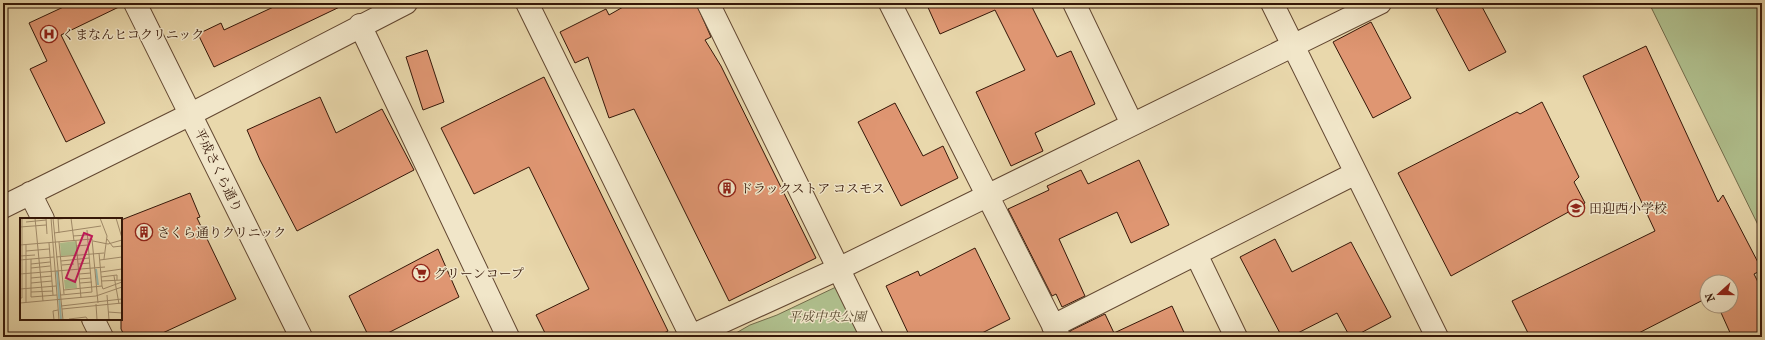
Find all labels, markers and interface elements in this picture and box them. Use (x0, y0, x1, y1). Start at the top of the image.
hospital icon: くまなんヒコクリニック (39, 24, 59, 44)
place label: くまなんヒコクリニック (62, 27, 204, 42)
street label: 平成さくら通り (192, 126, 245, 214)
building icon: ドラックストア コスモス (717, 178, 737, 198)
place label: ドラックストア コスモス (740, 181, 885, 196)
school or university icon: 田迎西小学校 (1566, 198, 1586, 218)
place label: 田迎西小学校 (1589, 201, 1667, 216)
inset map (20, 218, 122, 320)
building icon: さくら通りクリニック (134, 222, 154, 242)
place label: さくら通りクリニック (157, 225, 286, 240)
supermarket icon: グリーンコープ (411, 263, 431, 283)
place label: グリーンコープ (434, 266, 524, 281)
north arrow (1699, 274, 1739, 314)
text: N (1702, 291, 1718, 304)
park label: 平成中央公園 (788, 309, 868, 324)

